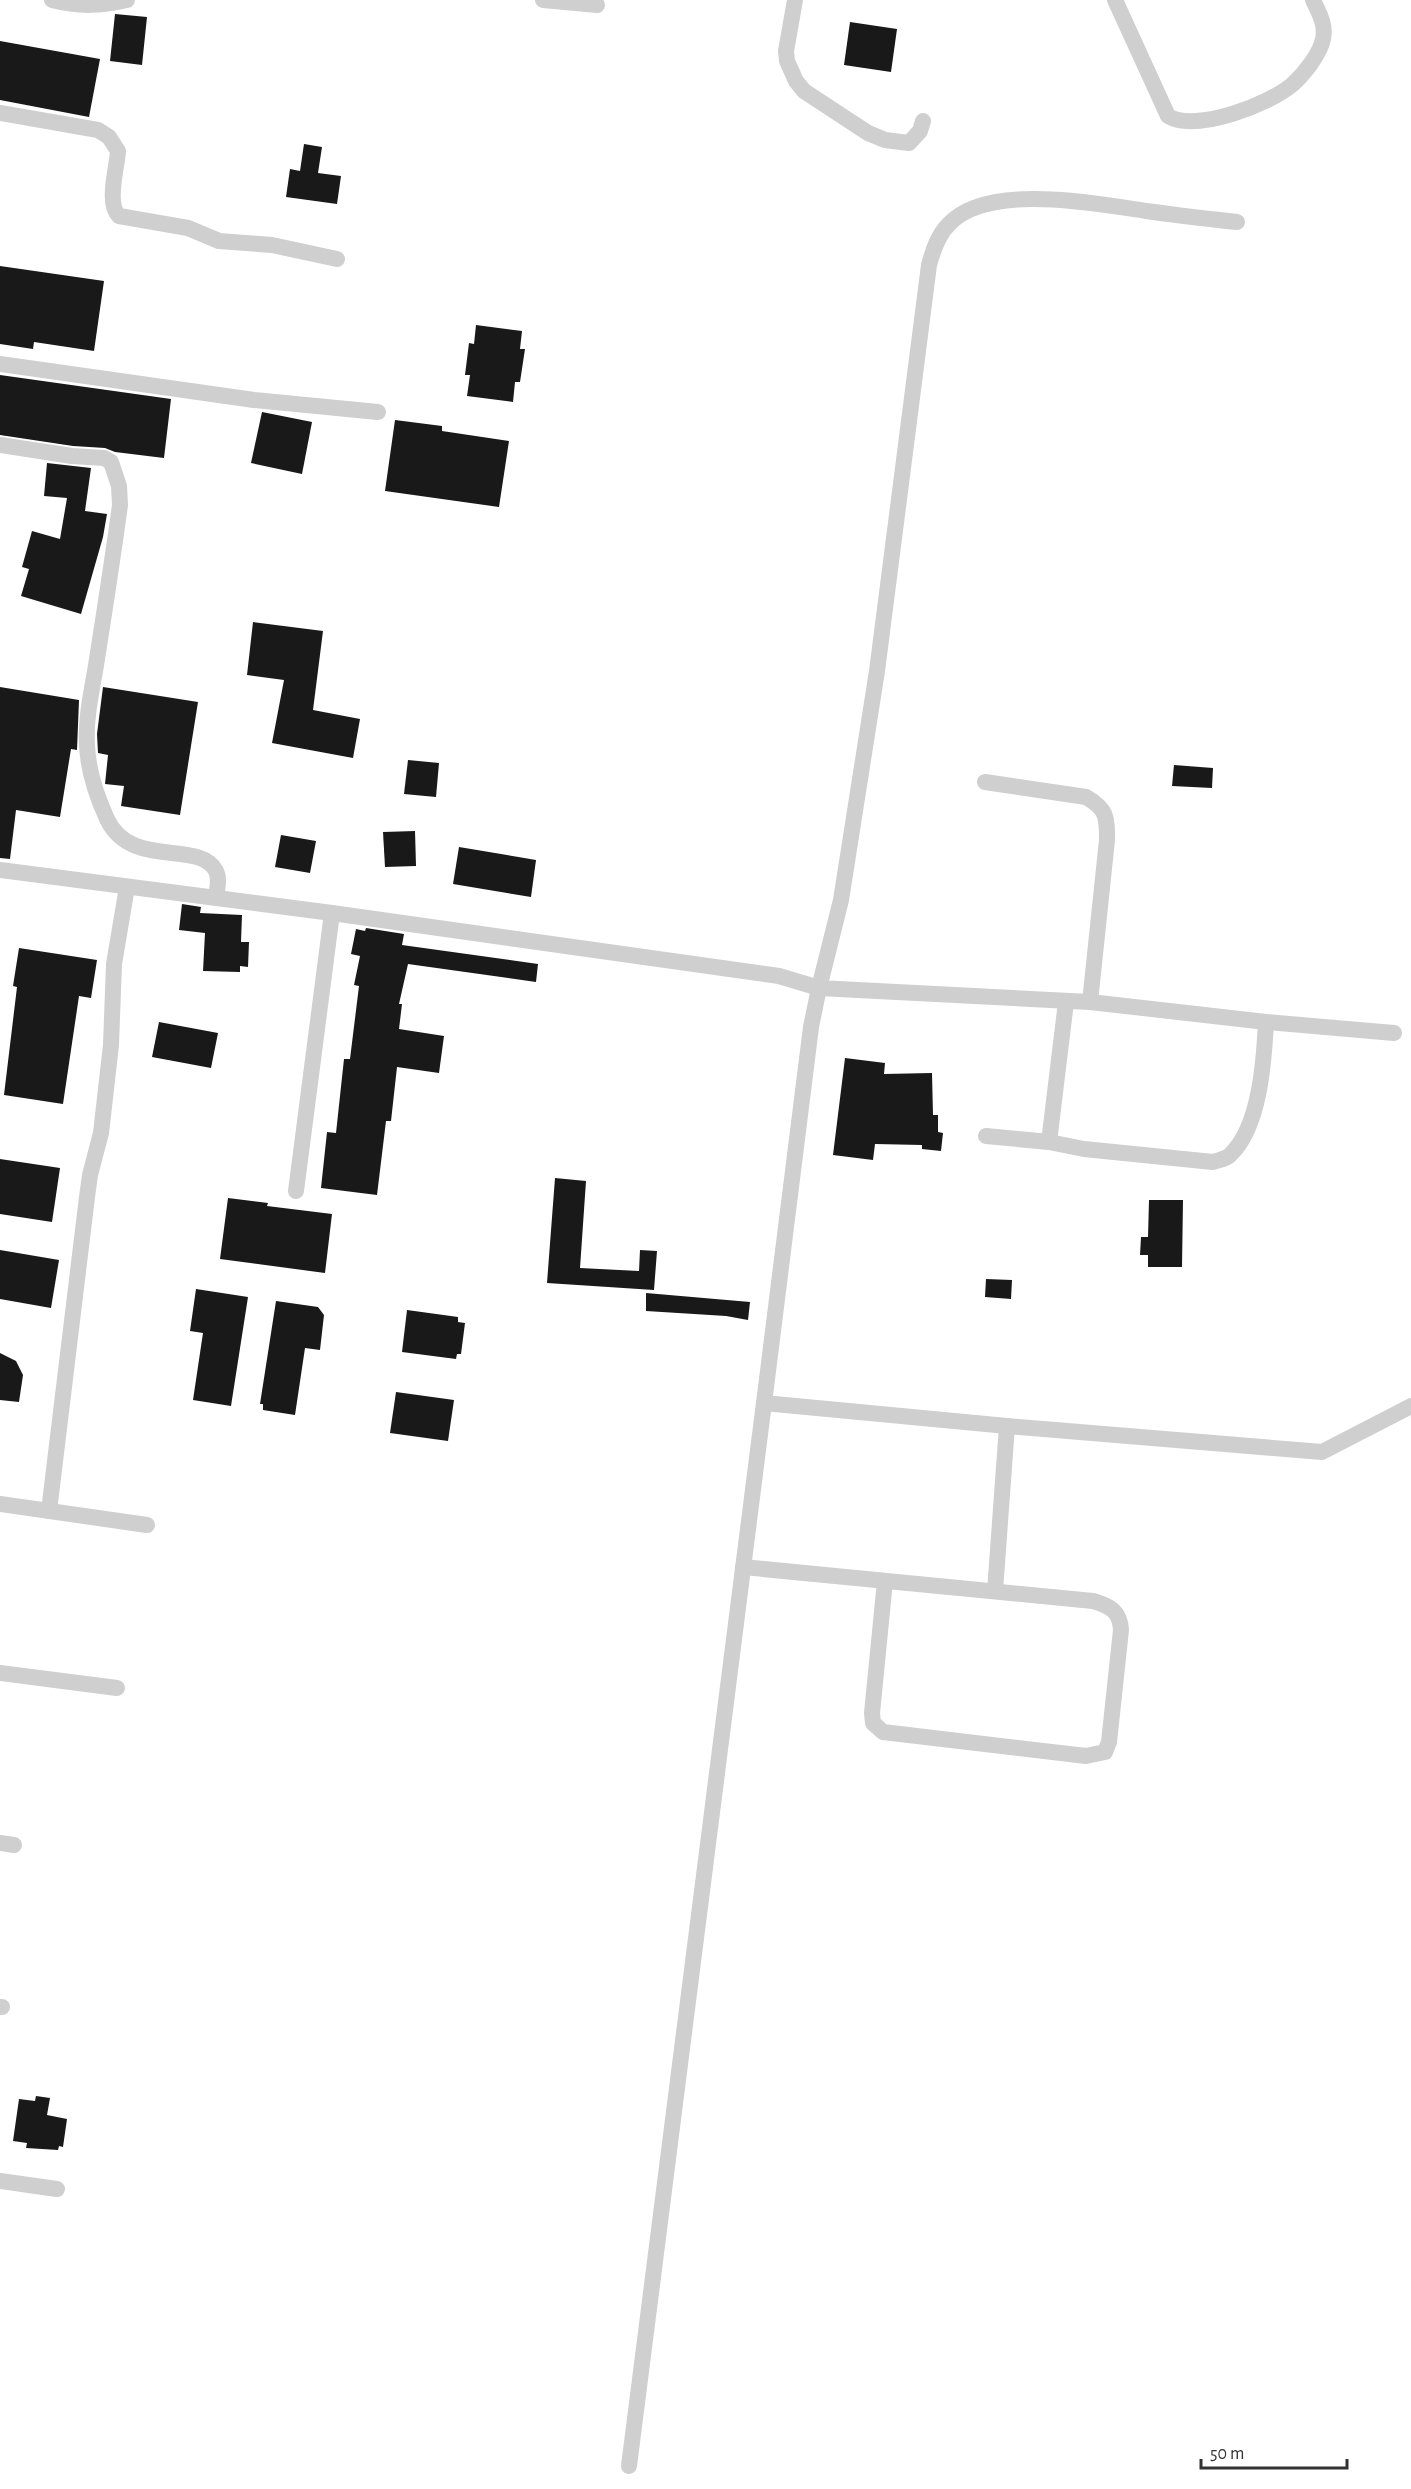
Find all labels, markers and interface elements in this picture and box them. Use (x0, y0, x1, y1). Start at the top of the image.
scale bar (1201, 2432, 1346, 2470)
text: 50 m (1210, 2445, 1244, 2463)

